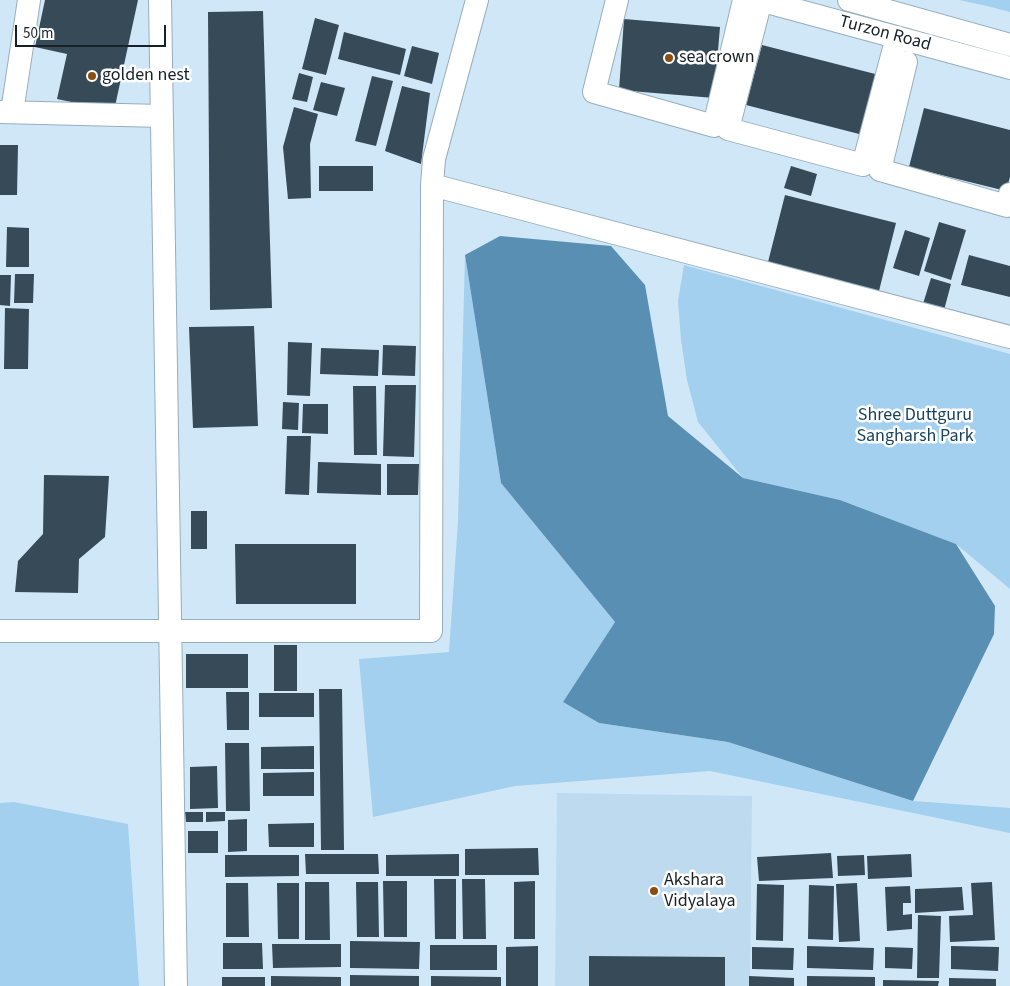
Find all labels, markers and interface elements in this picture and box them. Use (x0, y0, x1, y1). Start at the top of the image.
street label: Turzon Road (837, 11, 933, 57)
scale bar (18, 15, 169, 47)
text: 50 m (23, 23, 53, 44)
place label: sea crown (679, 47, 755, 69)
marker: sea crown (663, 52, 675, 64)
place label: golden nest (102, 65, 190, 87)
marker: golden nest (86, 70, 98, 82)
park label: Shree Duttguru Sangharsh Park (856, 405, 974, 448)
place label: Akshara Vidyalaya (664, 870, 736, 912)
marker: Akshara Vidyalaya (648, 885, 660, 897)

